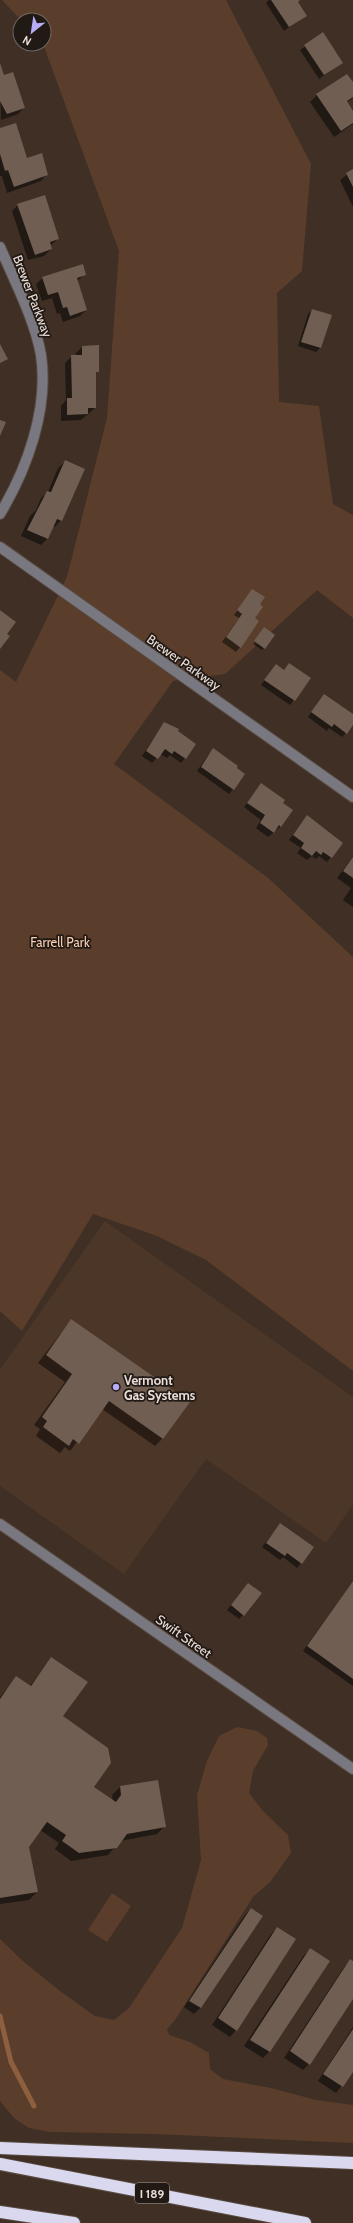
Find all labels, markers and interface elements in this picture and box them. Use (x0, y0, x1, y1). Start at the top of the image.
north arrow (12, 12, 52, 52)
text: N (20, 33, 34, 49)
street label: Brewer Parkway (10, 253, 56, 340)
street label: Brewer Parkway (144, 631, 224, 694)
park label: Farrell Park (30, 934, 90, 950)
place label: Vermont Gas Systems (124, 1372, 196, 1403)
marker: Vermont Gas Systems (111, 1382, 121, 1392)
street label: Swift Street (153, 1611, 216, 1661)
road number: I 189 (135, 2183, 169, 2203)

